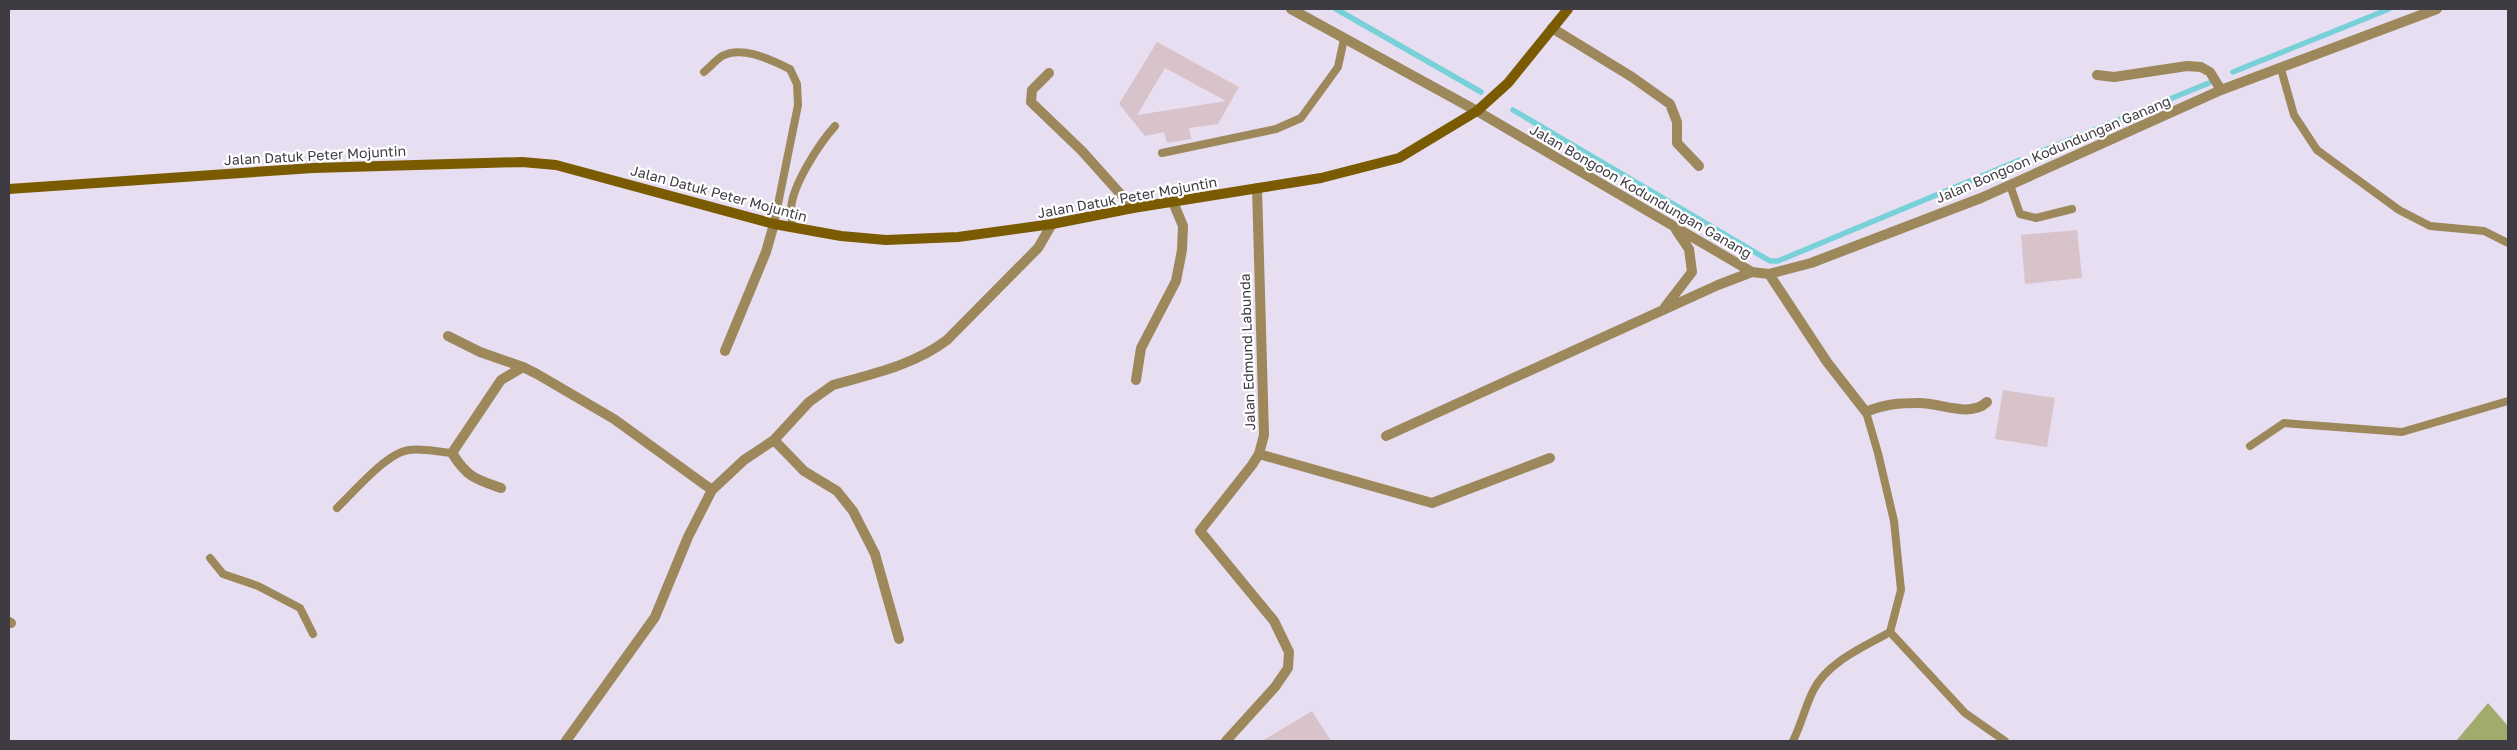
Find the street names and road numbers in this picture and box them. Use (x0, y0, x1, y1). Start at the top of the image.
street label: Jalan Bongoon Kodundungan Ganang (1933, 92, 2173, 206)
street label: Jalan Bongoon Kodundungan Ganang (1527, 120, 1755, 262)
street label: Jalan Datuk Peter Mojuntin (224, 142, 406, 168)
street label: Jalan Datuk Peter Mojuntin (629, 161, 809, 225)
street label: Jalan Datuk Peter Mojuntin (1036, 173, 1218, 221)
street label: Jalan Edmund Labunda (1236, 273, 1258, 431)

